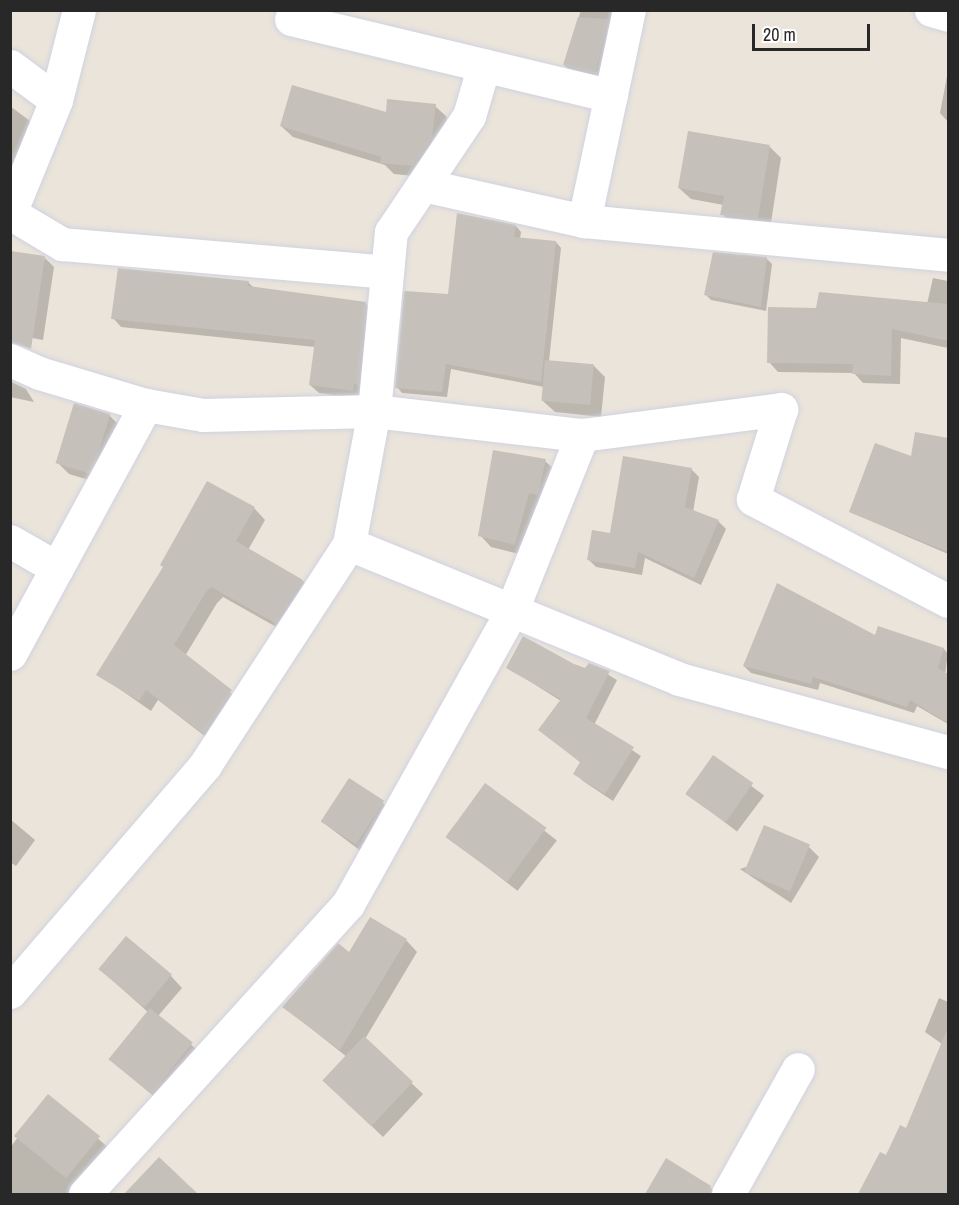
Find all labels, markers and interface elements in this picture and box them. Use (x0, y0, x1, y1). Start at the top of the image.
scale bar (755, 12, 874, 50)
text: 20 m (763, 22, 796, 47)

